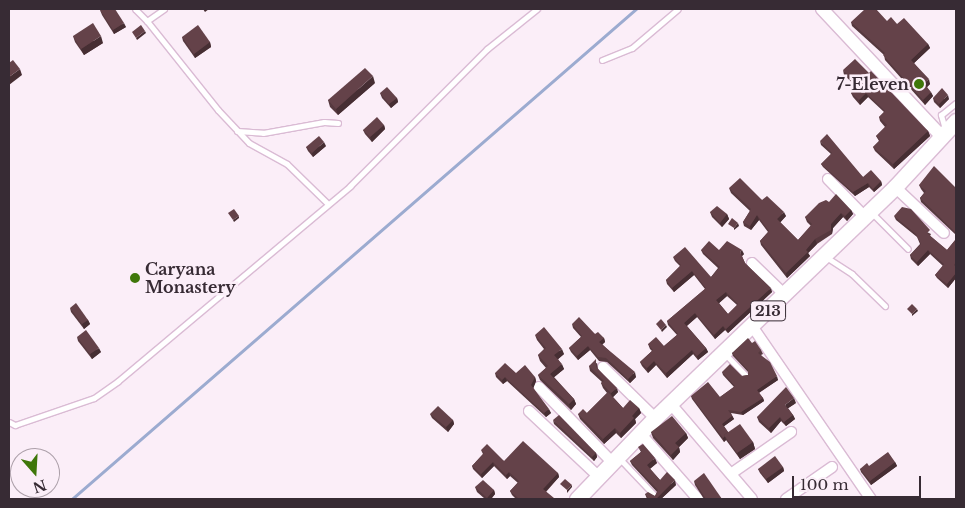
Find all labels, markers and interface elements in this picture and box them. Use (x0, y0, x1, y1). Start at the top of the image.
place label: 7-Eleven (836, 74, 909, 94)
marker: 7-Eleven (913, 78, 925, 90)
place label: Caryana Monastery (145, 259, 236, 297)
marker: Caryana Monastery (129, 272, 141, 284)
road number: 213 (749, 298, 787, 324)
north arrow (10, 448, 60, 498)
scale bar (795, 466, 924, 498)
text: 100 m (800, 475, 849, 494)
text: N (30, 476, 49, 497)

